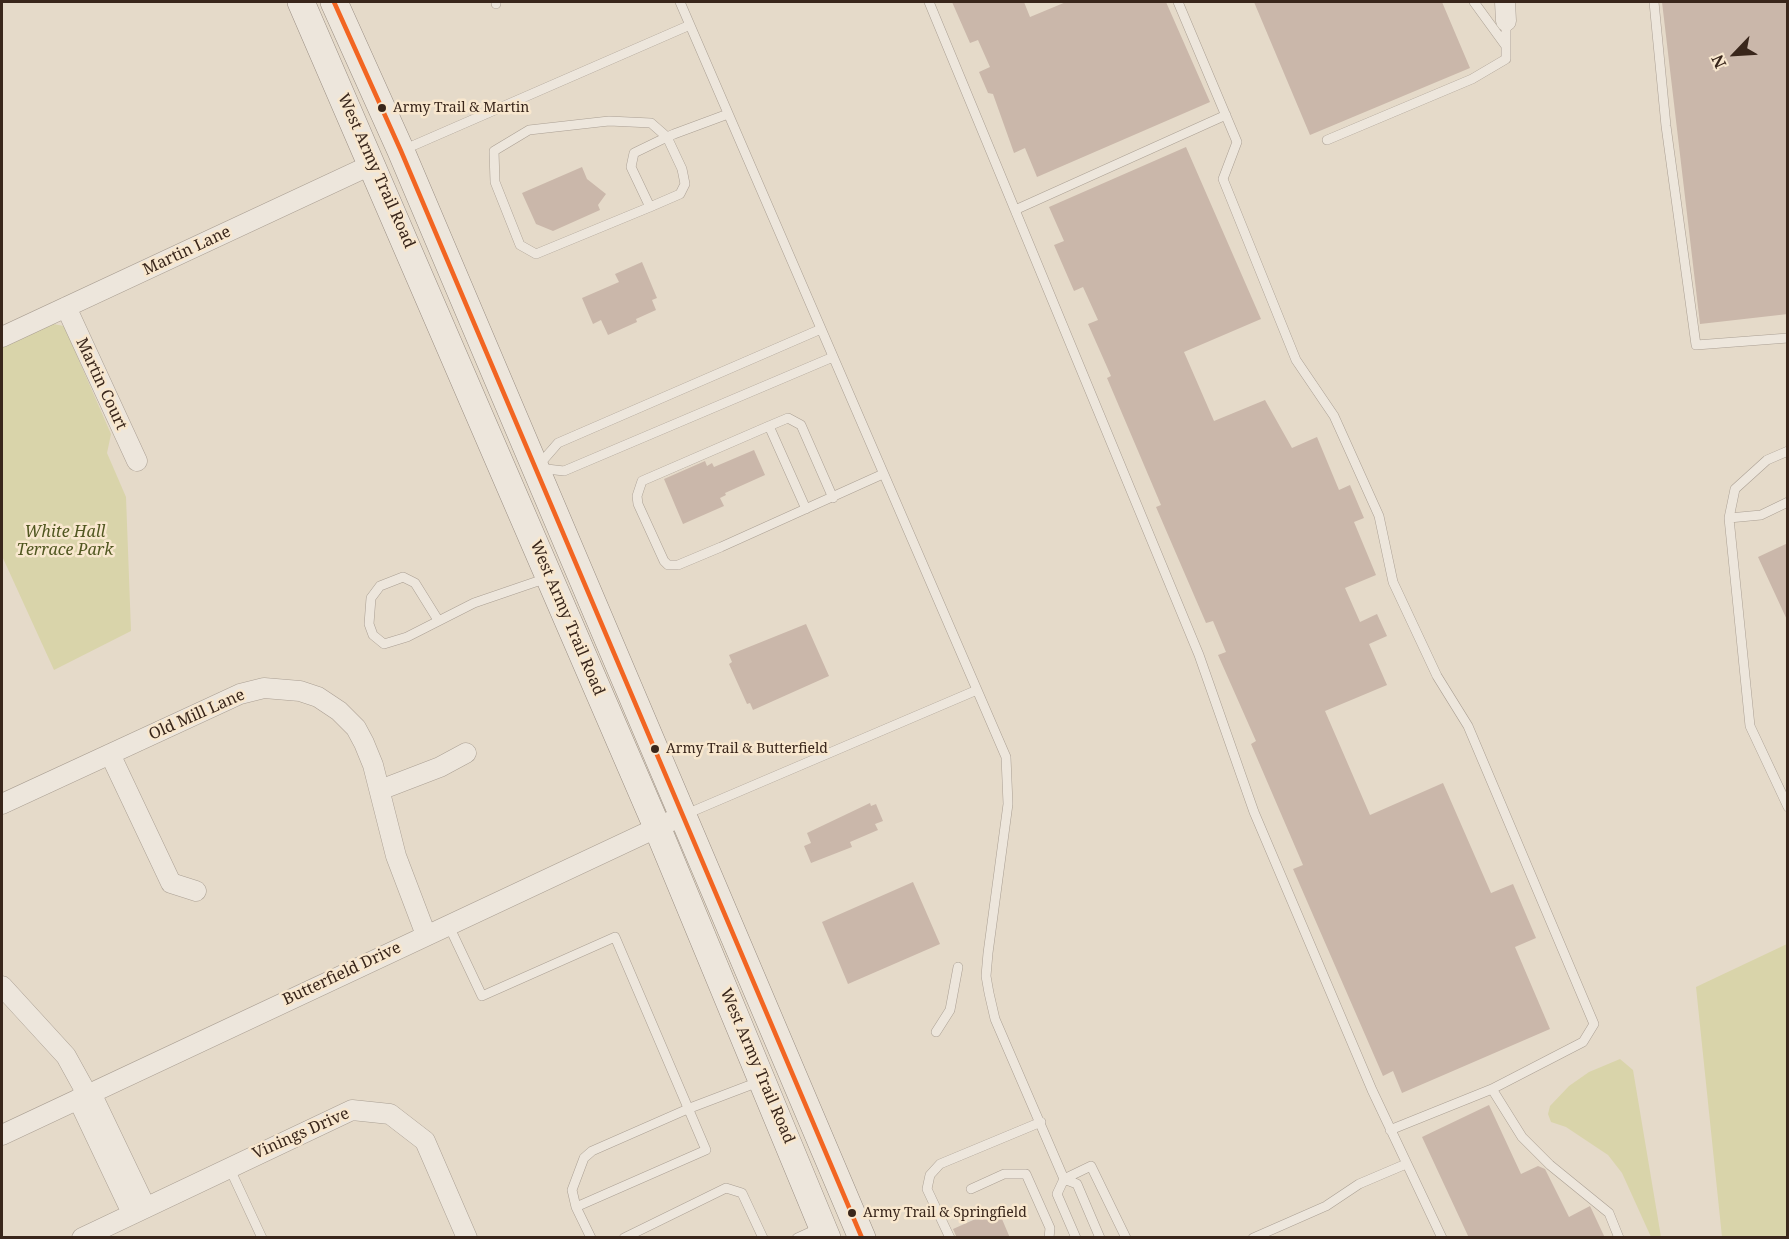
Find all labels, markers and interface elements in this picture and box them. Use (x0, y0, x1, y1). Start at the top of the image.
north arrow (1705, 24, 1765, 84)
text: N (1706, 51, 1731, 72)
street label: West Army Trail Road (333, 91, 419, 251)
place label: Army Trail & Martin (393, 100, 529, 116)
marker: Army Trail & Martin (376, 102, 388, 114)
street label: Martin Lane (140, 222, 234, 280)
street label: Martin Court (71, 335, 131, 433)
park label: White Hall Terrace Park (17, 522, 113, 560)
street label: West Army Trail Road (526, 537, 608, 699)
street label: Old Mill Lane (146, 685, 248, 745)
place label: Army Trail & Butterfield (666, 741, 828, 757)
marker: Army Trail & Butterfield (649, 743, 661, 755)
street label: Butterfield Drive (280, 938, 404, 1010)
street label: West Army Trail Road (716, 985, 798, 1147)
street label: Vinings Drive (250, 1104, 352, 1164)
place label: Army Trail & Springfield (863, 1205, 1027, 1221)
marker: Army Trail & Springfield (846, 1207, 858, 1219)

